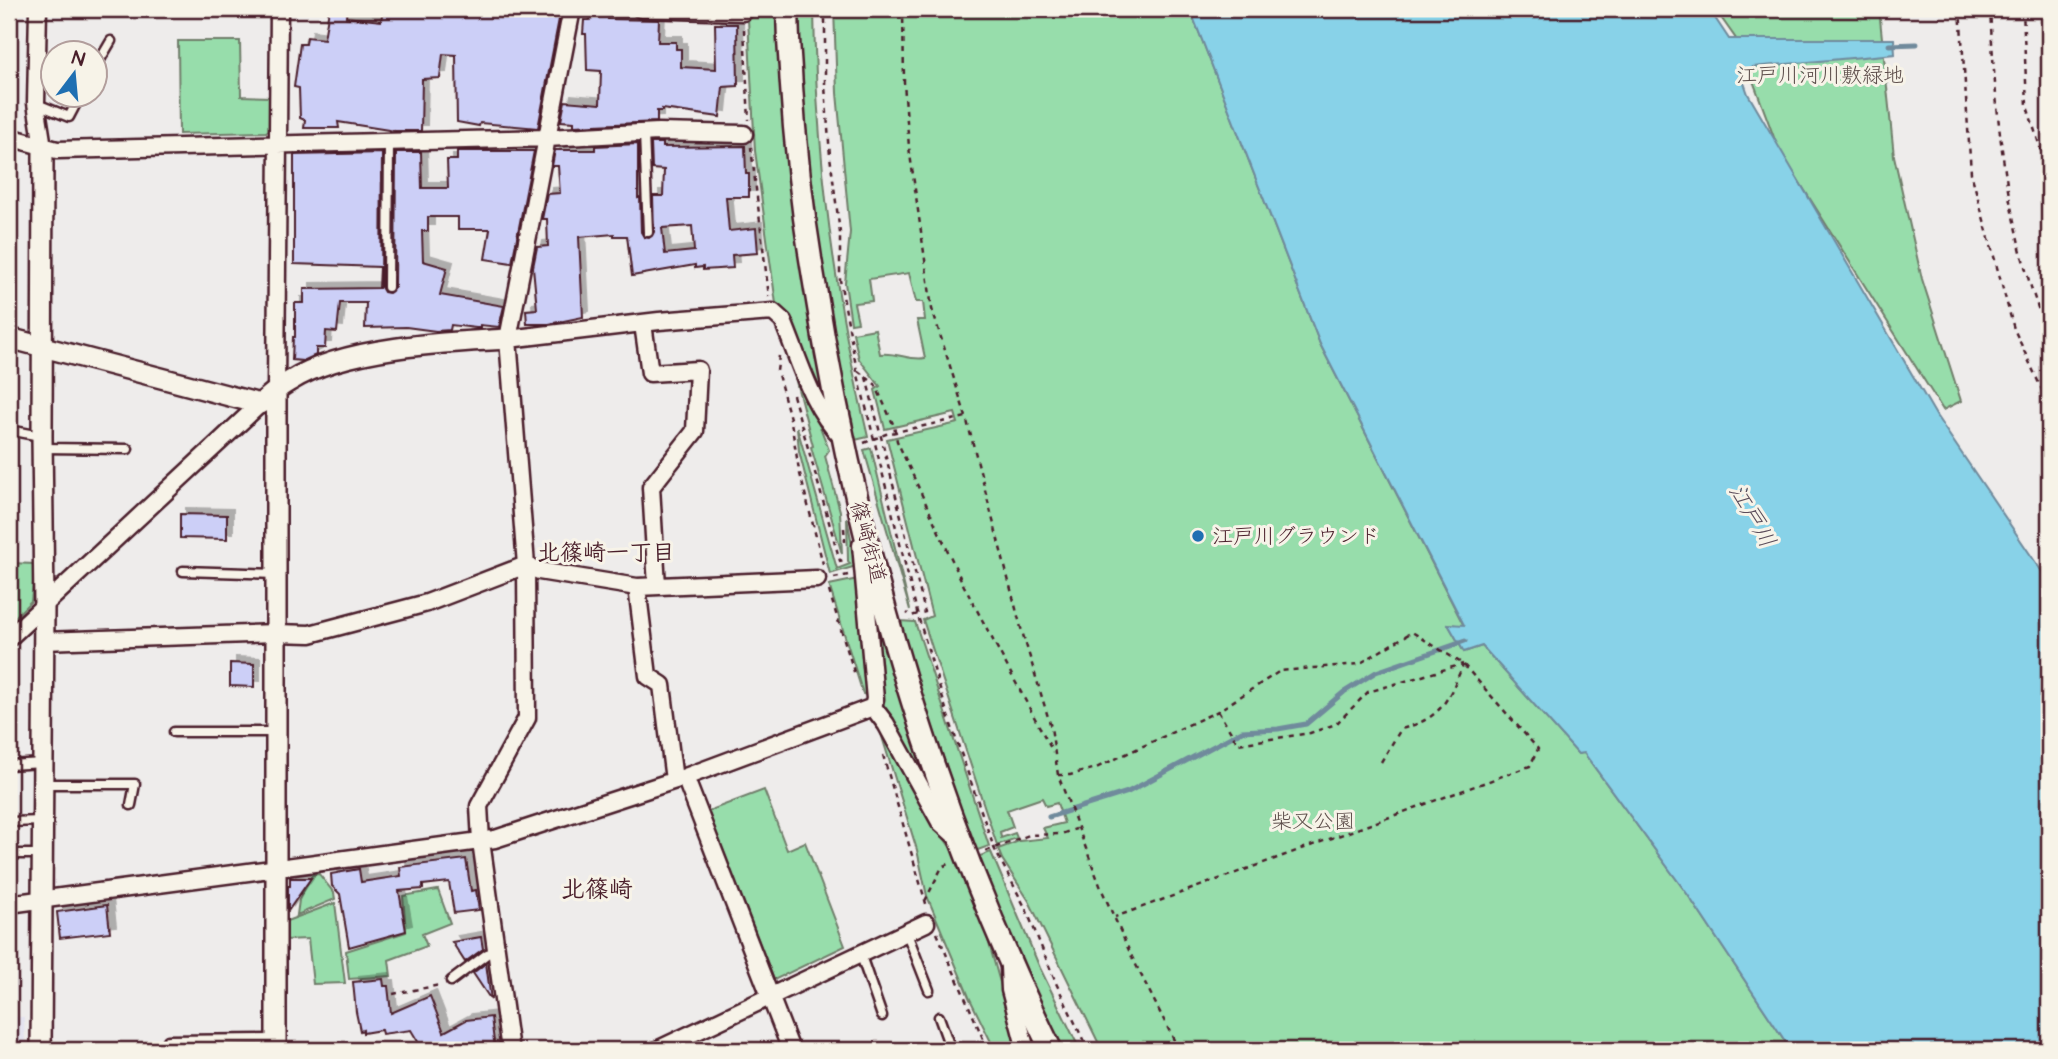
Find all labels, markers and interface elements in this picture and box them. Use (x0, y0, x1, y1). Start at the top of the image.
north arrow (38, 38, 108, 108)
text: N (69, 44, 88, 74)
park label: 江戸川河川敷緑地 (1736, 61, 1904, 90)
water label: 江戸川 (1721, 478, 1783, 554)
street label: 篠崎街道 (843, 498, 893, 586)
place label: 江戸川グラウンド (1212, 522, 1380, 551)
marker: 江戸川グラウンド (1190, 528, 1206, 544)
district label: 北篠崎一丁目 (537, 537, 675, 569)
park label: 柴又公園 (1271, 807, 1355, 836)
district label: 北篠崎 (561, 873, 633, 907)

